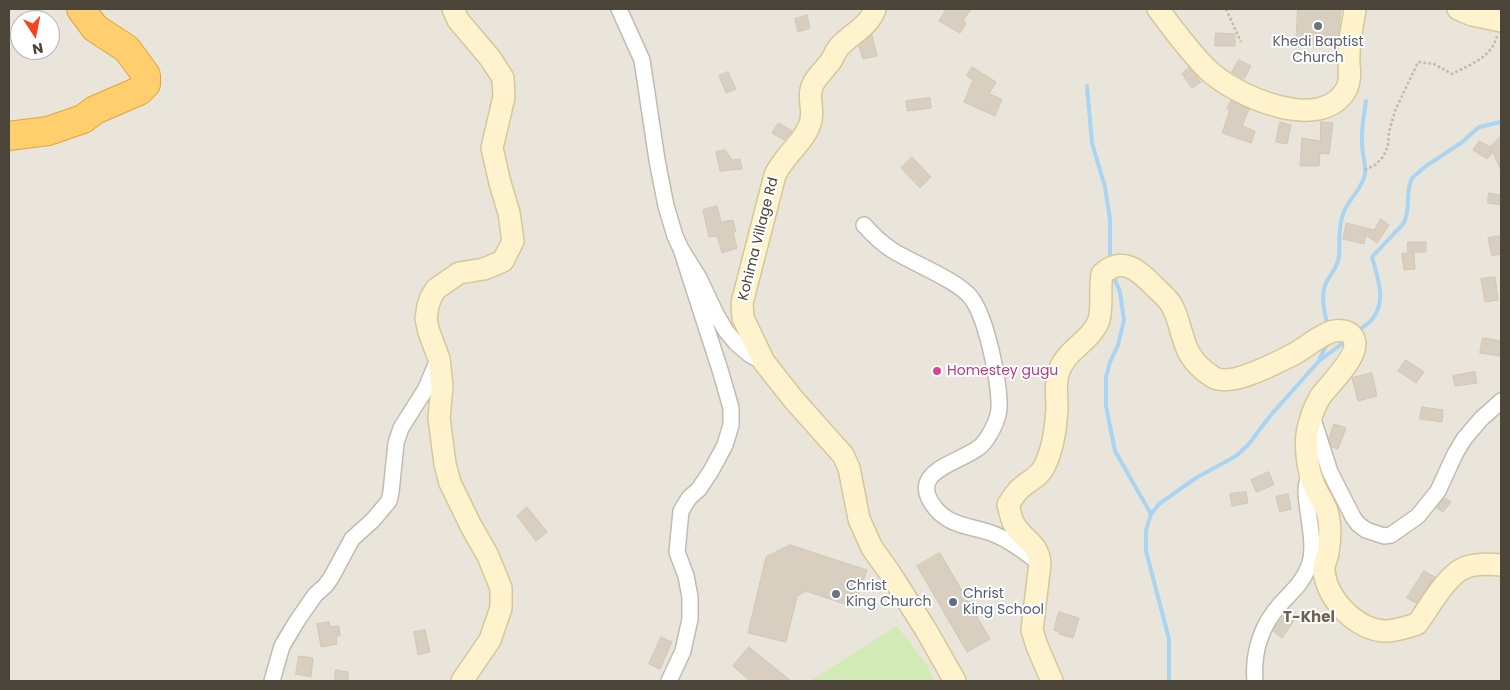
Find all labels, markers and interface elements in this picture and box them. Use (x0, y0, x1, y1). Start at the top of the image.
north arrow (10, 10, 60, 60)
marker: Khedi Baptist Church (1312, 20, 1324, 32)
place label: Khedi Baptist Church (1272, 34, 1364, 66)
text: N (31, 38, 45, 60)
street label: Kohima Village Rd (736, 176, 782, 302)
place label: Homestey gugu (947, 363, 1058, 379)
marker: Homestey gugu (931, 365, 943, 377)
place label: Christ King Church (846, 578, 931, 610)
place label: Christ King School (963, 586, 1044, 618)
marker: Christ King Church (830, 588, 842, 600)
marker: Christ King School (947, 596, 959, 608)
district label: T-Khel (1283, 609, 1335, 627)

